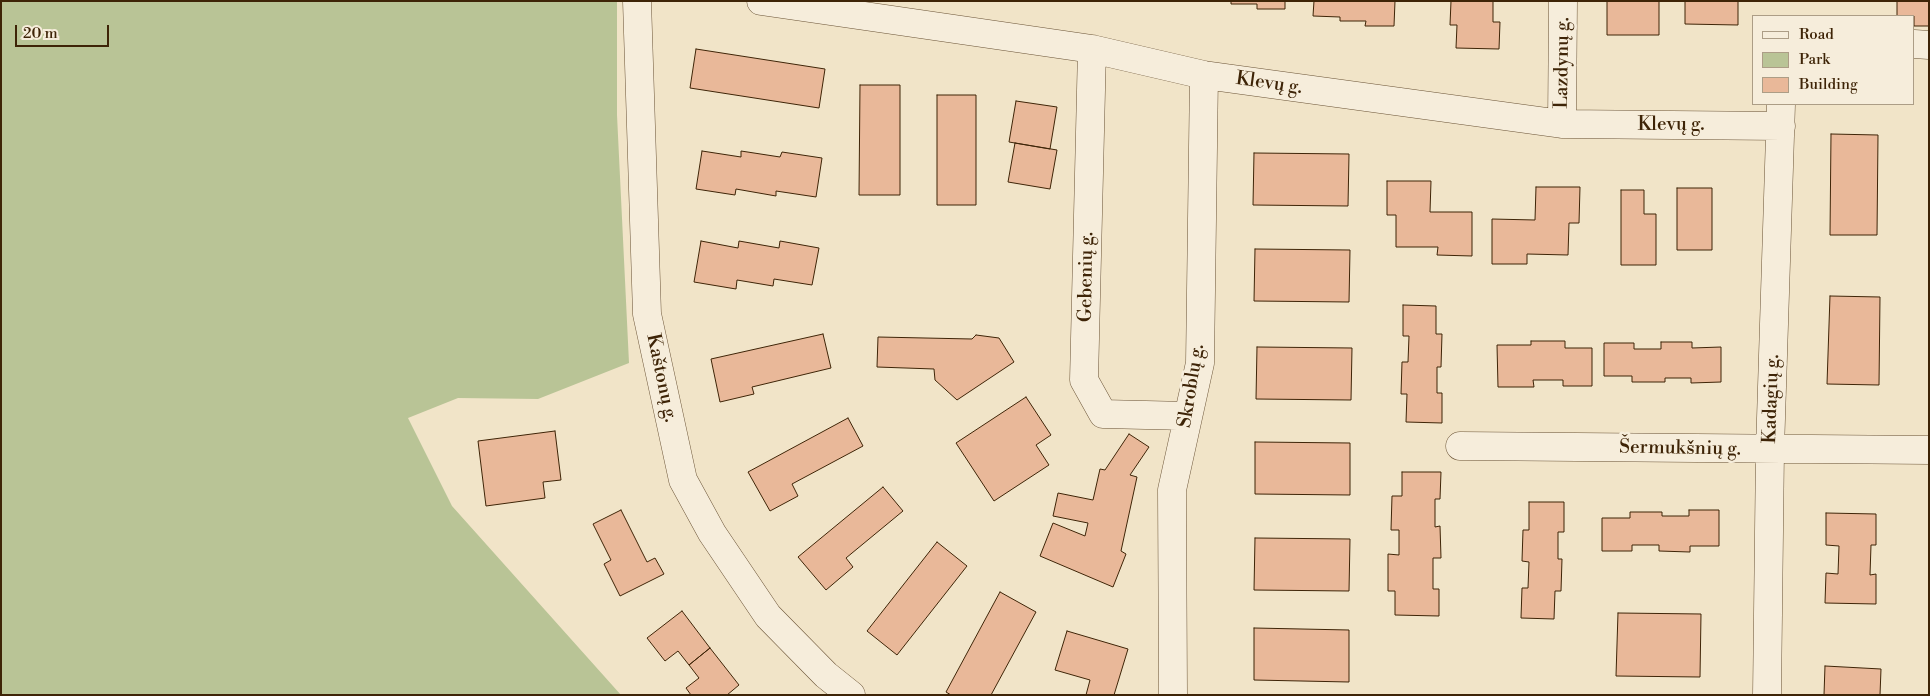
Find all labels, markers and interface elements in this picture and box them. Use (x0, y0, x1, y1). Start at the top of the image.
scale bar (18, 15, 111, 47)
legend (1752, 15, 1915, 105)
street label: Lazdynų g. (1551, 17, 1575, 109)
text: 20 m (23, 24, 58, 43)
text: Road (1799, 25, 1834, 44)
text: Park (1799, 50, 1830, 69)
street label: Klevų g. (1234, 68, 1304, 100)
text: Building (1799, 75, 1858, 94)
street label: Klevų g. (1637, 114, 1705, 136)
street label: Gebenių g. (1075, 232, 1099, 322)
street label: Kaštonų g. (641, 332, 681, 424)
street label: Skroblų g. (1174, 342, 1210, 430)
street label: Kadagių g. (1759, 354, 1785, 444)
street label: Šermukšnių g. (1619, 437, 1741, 461)

